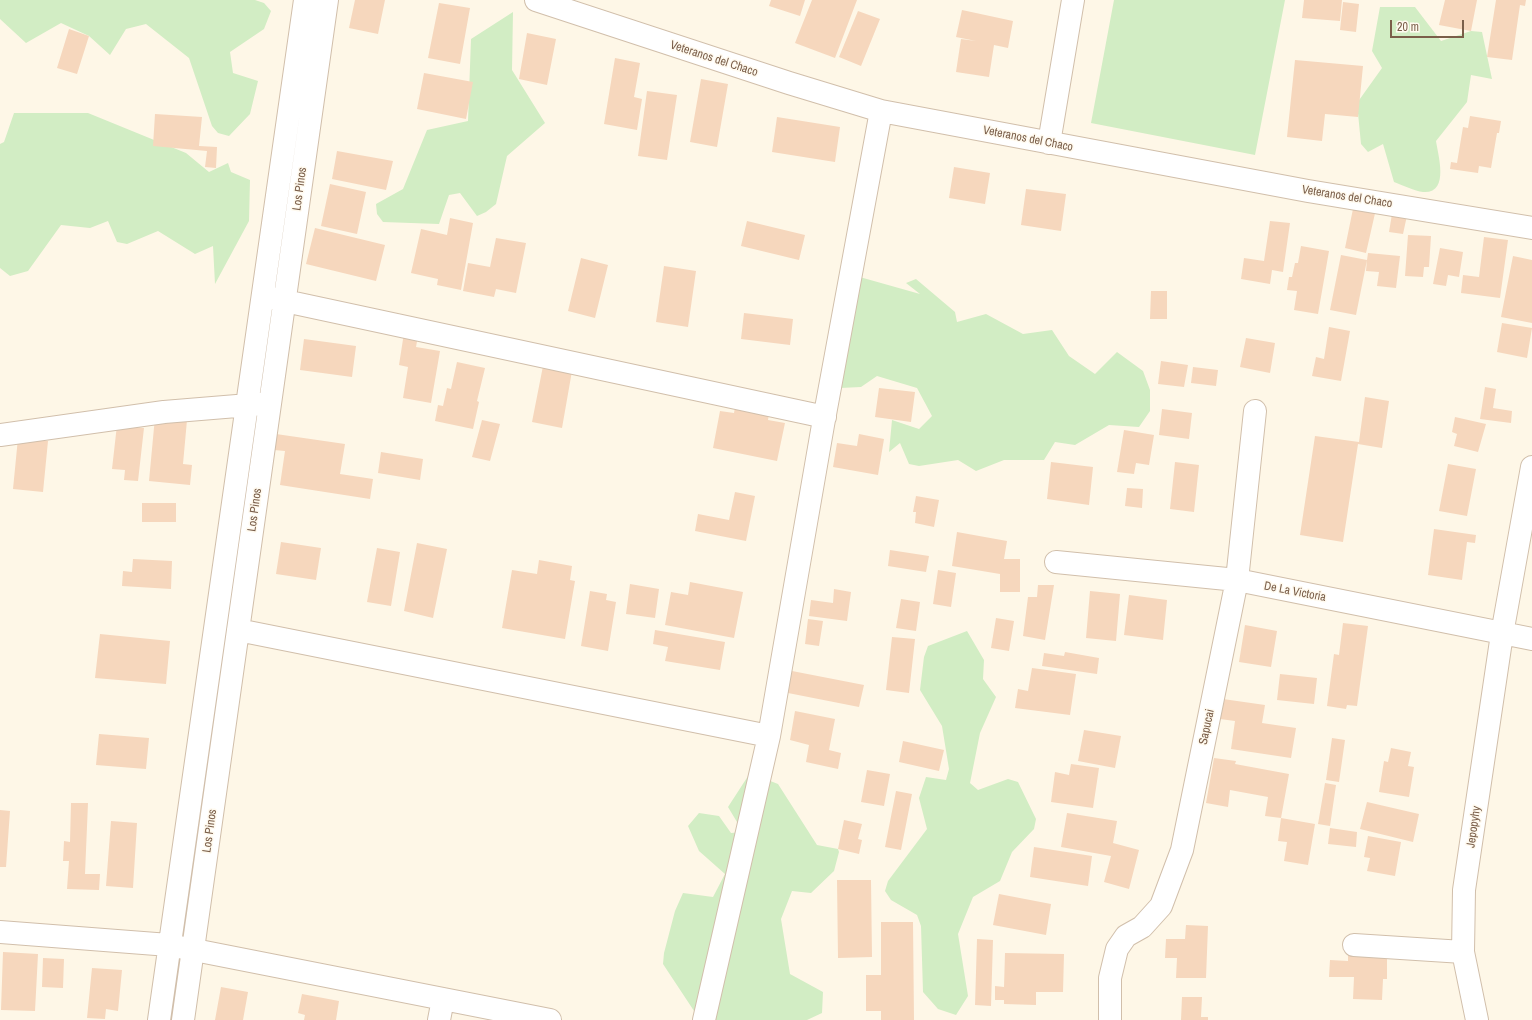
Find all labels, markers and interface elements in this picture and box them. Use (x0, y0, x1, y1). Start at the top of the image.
scale bar (1392, 12, 1466, 38)
text: 20 m (1397, 19, 1419, 35)
street label: Veteranos del Chaco (668, 38, 760, 80)
street label: Veteranos del Chaco (982, 123, 1074, 155)
street label: Los Pinos (290, 166, 310, 212)
street label: Veteranos del Chaco (1301, 183, 1393, 211)
street label: Los Pinos (245, 487, 265, 533)
street label: De La Victoria (1263, 579, 1327, 605)
street label: Sapucai (1196, 708, 1218, 746)
street label: Jepopyhy (1464, 805, 1484, 849)
street label: Los Pinos (200, 808, 220, 854)

